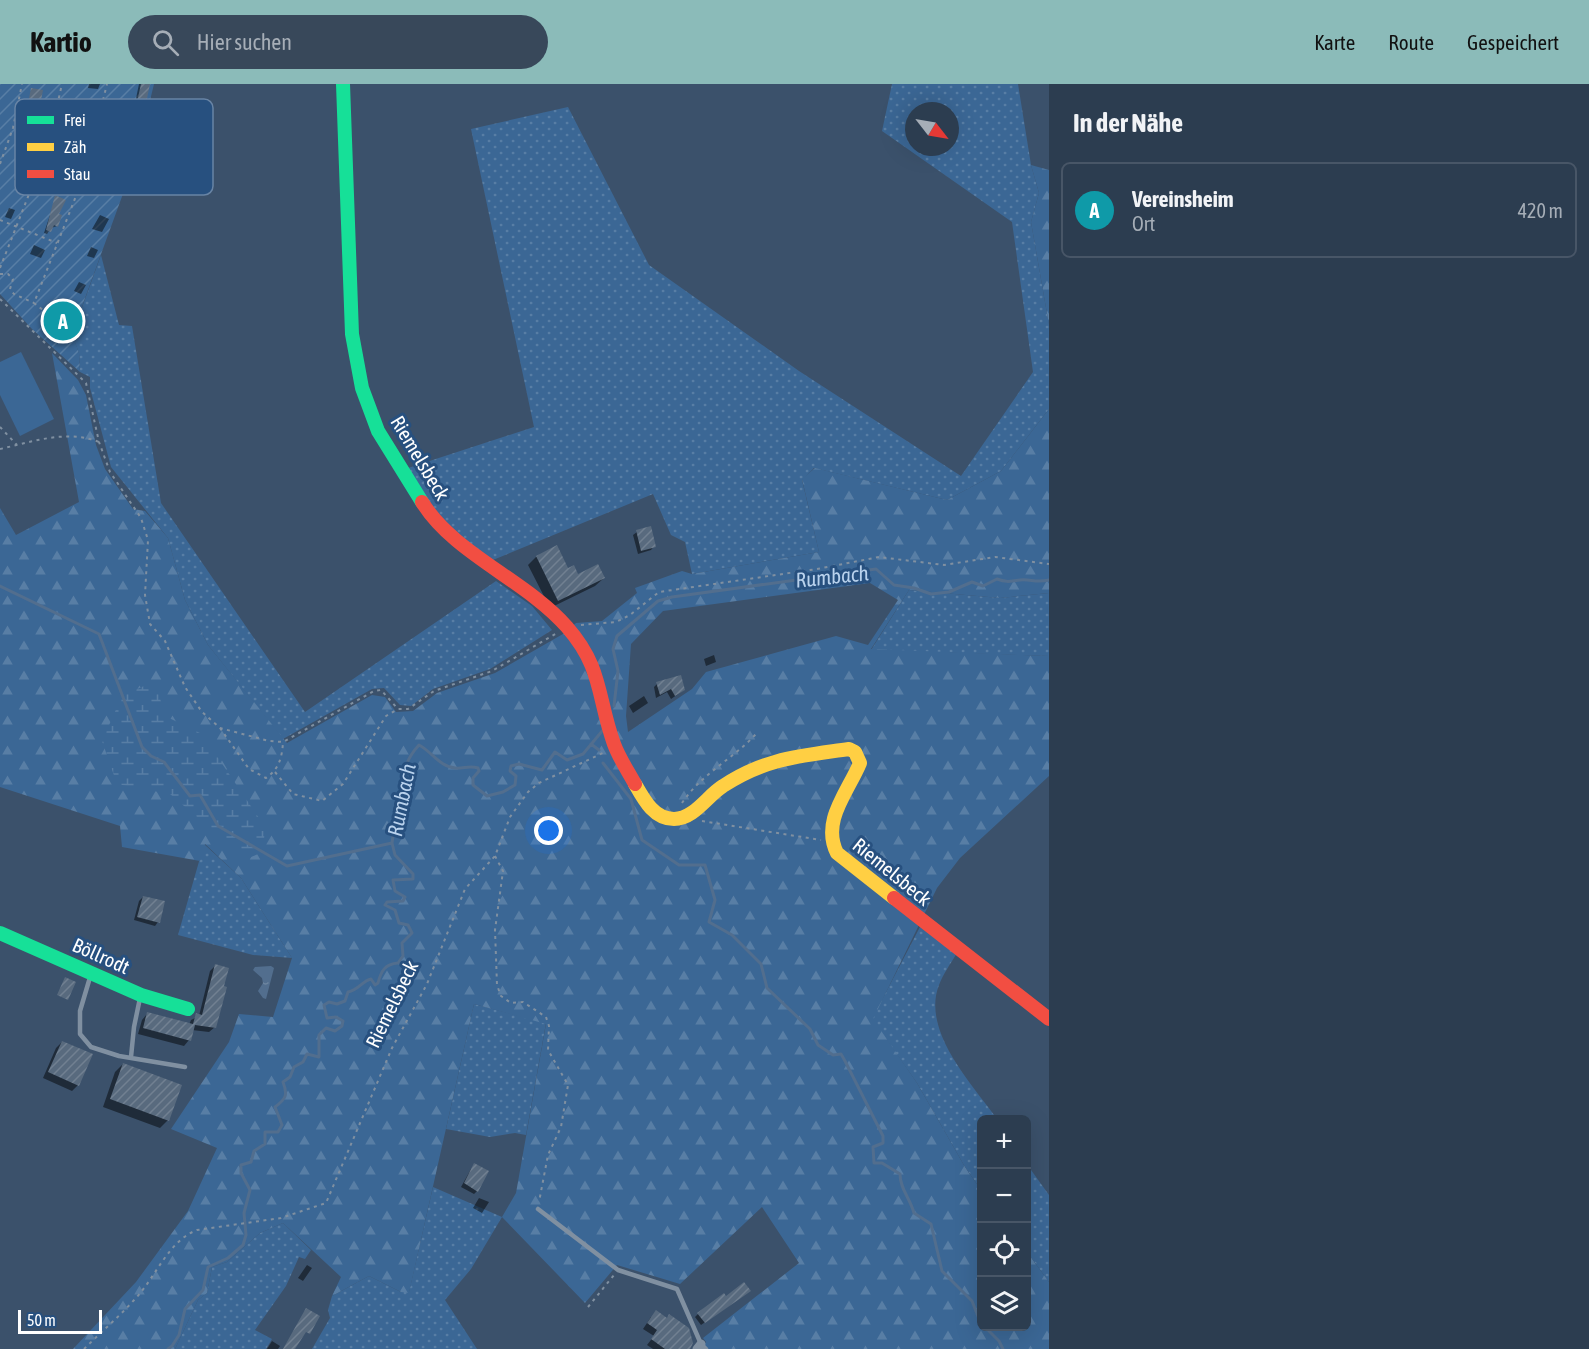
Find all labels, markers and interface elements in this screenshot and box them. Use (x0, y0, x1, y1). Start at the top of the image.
search box (128, 15, 548, 69)
text: Kartio (30, 26, 92, 58)
icon: search (149, 26, 182, 59)
text: Hier suchen (197, 29, 292, 55)
text: Karte (1314, 30, 1355, 54)
text: Route (1388, 30, 1434, 54)
text: Gespeichert (1467, 30, 1559, 54)
legend (15, 99, 213, 195)
north arrow (905, 102, 959, 156)
text: In der Nähe (1073, 108, 1183, 138)
text: Frei (64, 111, 86, 129)
text: Zäh (64, 138, 86, 156)
text: Stau (64, 165, 91, 183)
text: Vereinsheim (1132, 186, 1234, 212)
text: A (1090, 199, 1099, 222)
text: 420 m (1518, 199, 1563, 222)
text: Ort (1132, 212, 1155, 235)
pin: A (44, 298, 82, 344)
street label: Riemelsbeck (386, 411, 455, 504)
water label: Rumbach (794, 560, 870, 592)
water label: Rumbach (382, 761, 420, 838)
your location (534, 816, 563, 845)
street label: Riemelsbeck (848, 833, 936, 910)
street label: Böllrodt (69, 933, 134, 978)
street label: Riemelsbeck (361, 956, 423, 1051)
map controls (977, 1115, 1031, 1331)
button: + (977, 1115, 1031, 1169)
button: − (977, 1169, 1031, 1223)
button: locate (977, 1223, 1031, 1277)
button: layers (977, 1277, 1031, 1331)
scale bar (18, 1307, 102, 1334)
text: 50 m (27, 1311, 56, 1329)

